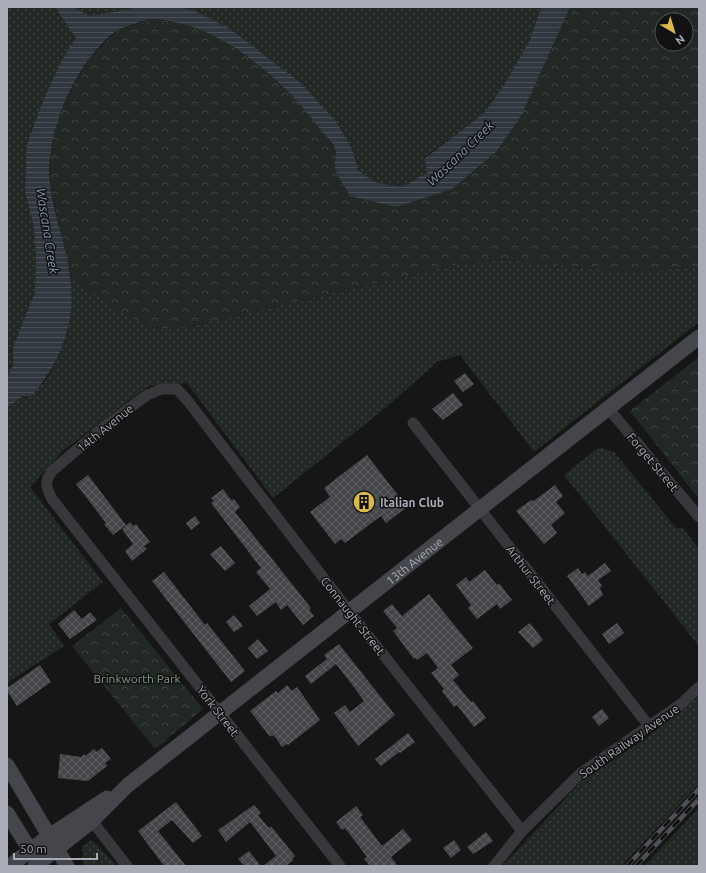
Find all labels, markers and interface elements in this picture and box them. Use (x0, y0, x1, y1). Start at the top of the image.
north arrow (654, 12, 694, 52)
text: N (673, 33, 687, 47)
water label: Wascana Creek (424, 118, 496, 188)
water label: Wascana Creek (34, 187, 62, 275)
street label: 14th Avenue (74, 401, 136, 455)
street label: Forget Street (625, 430, 681, 494)
building icon: Italian Club (351, 489, 377, 515)
place label: Italian Club (380, 496, 444, 509)
street label: 13th Avenue (383, 534, 445, 587)
street label: Arthur Street (504, 543, 558, 607)
street label: Connaught Street (318, 574, 388, 658)
park label: Brinkworth Park (93, 672, 181, 685)
street label: York Street (194, 683, 242, 739)
street label: South Railway Avenue (577, 702, 681, 780)
scale bar (14, 835, 97, 861)
text: 50 m (20, 842, 47, 855)

